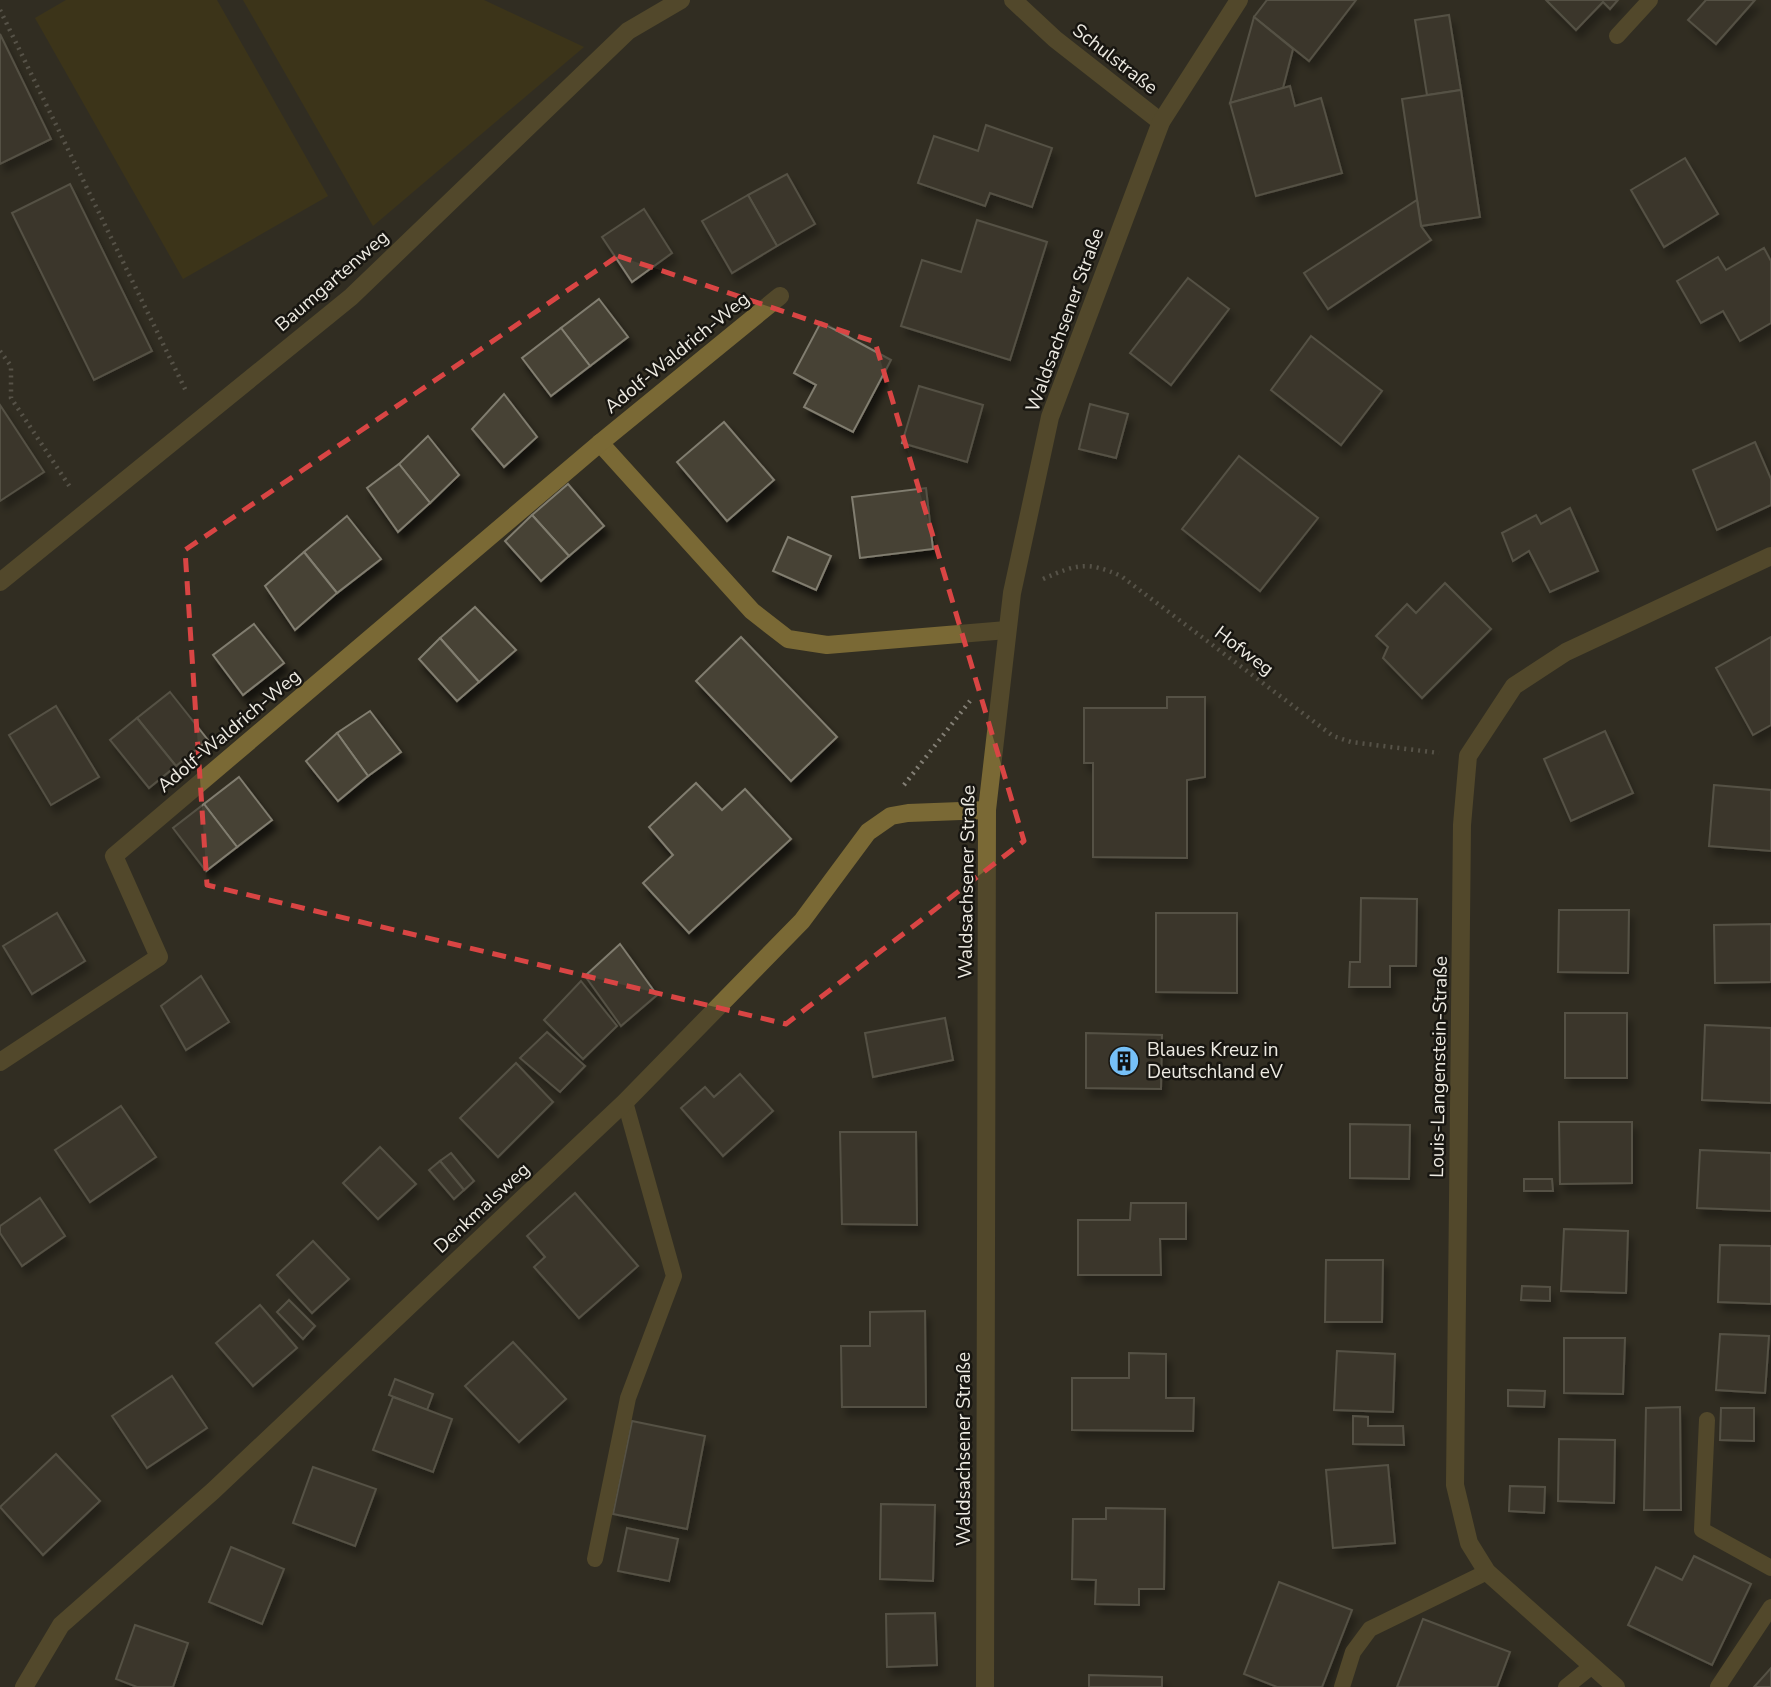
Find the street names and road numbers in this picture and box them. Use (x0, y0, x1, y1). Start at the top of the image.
street label: Schulstraße (1067, 17, 1163, 101)
street label: Baumgartenweg (270, 224, 394, 338)
street label: Waldsachsener Straße (1020, 224, 1110, 416)
street label: Adolf-Waldrich-Weg (599, 286, 755, 420)
street label: Hofweg (1209, 620, 1279, 682)
street label: Adolf-Waldrich-Weg (152, 663, 306, 799)
street label: Waldsachsener Straße (952, 785, 982, 979)
street label: Louis-Langenstein-Straße (1424, 956, 1454, 1178)
street label: Denkmalsweg (428, 1157, 536, 1259)
street label: Waldsachsener Straße (951, 1352, 977, 1546)

